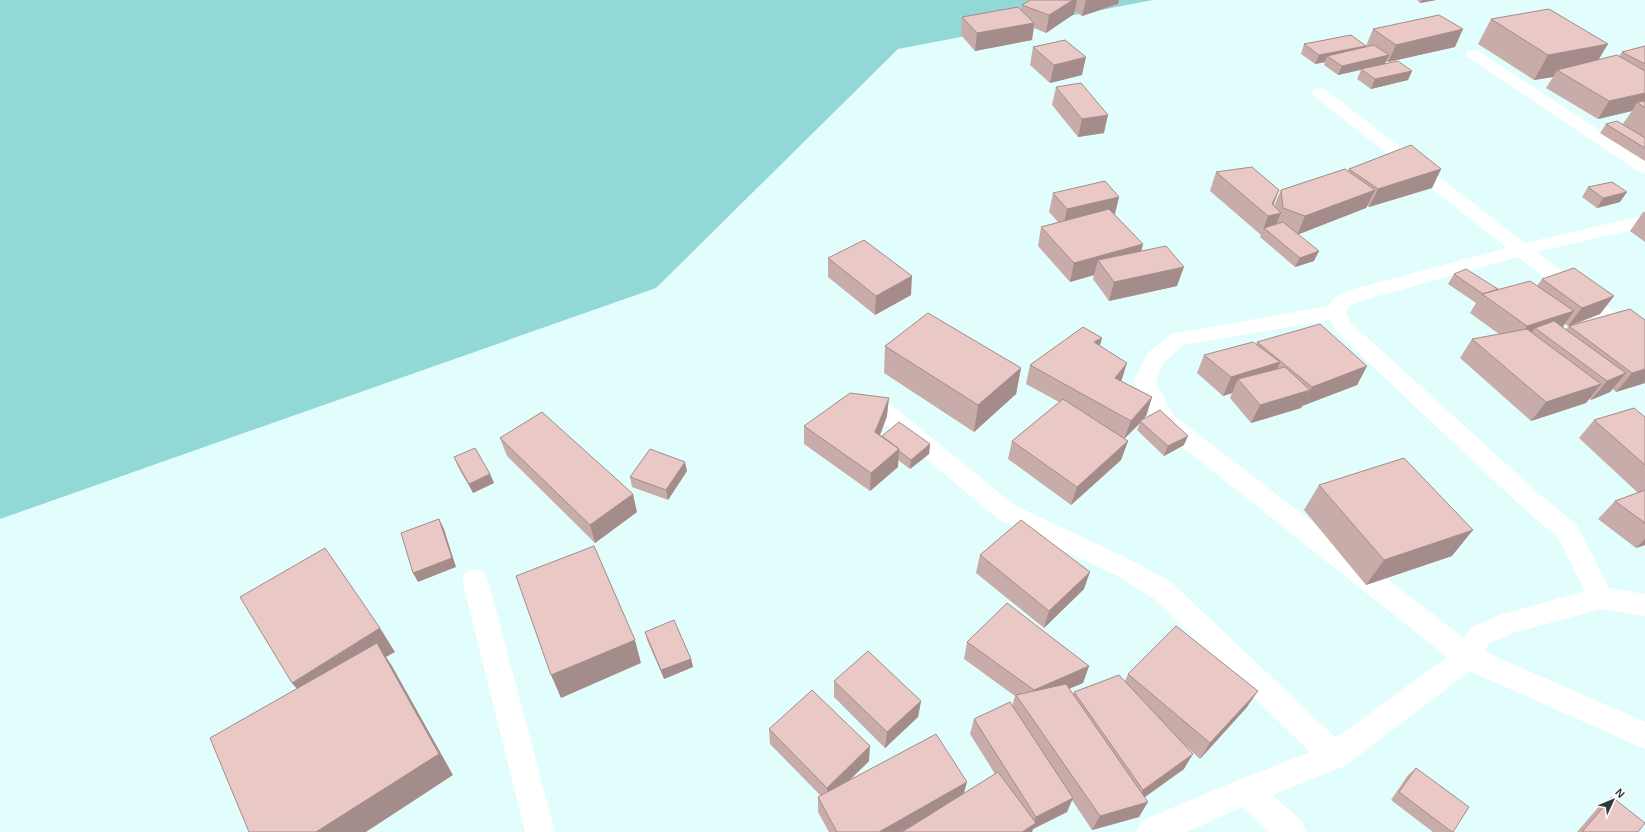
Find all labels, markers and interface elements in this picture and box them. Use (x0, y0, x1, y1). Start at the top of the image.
north arrow (1593, 780, 1633, 820)
text: N (1613, 786, 1627, 800)

